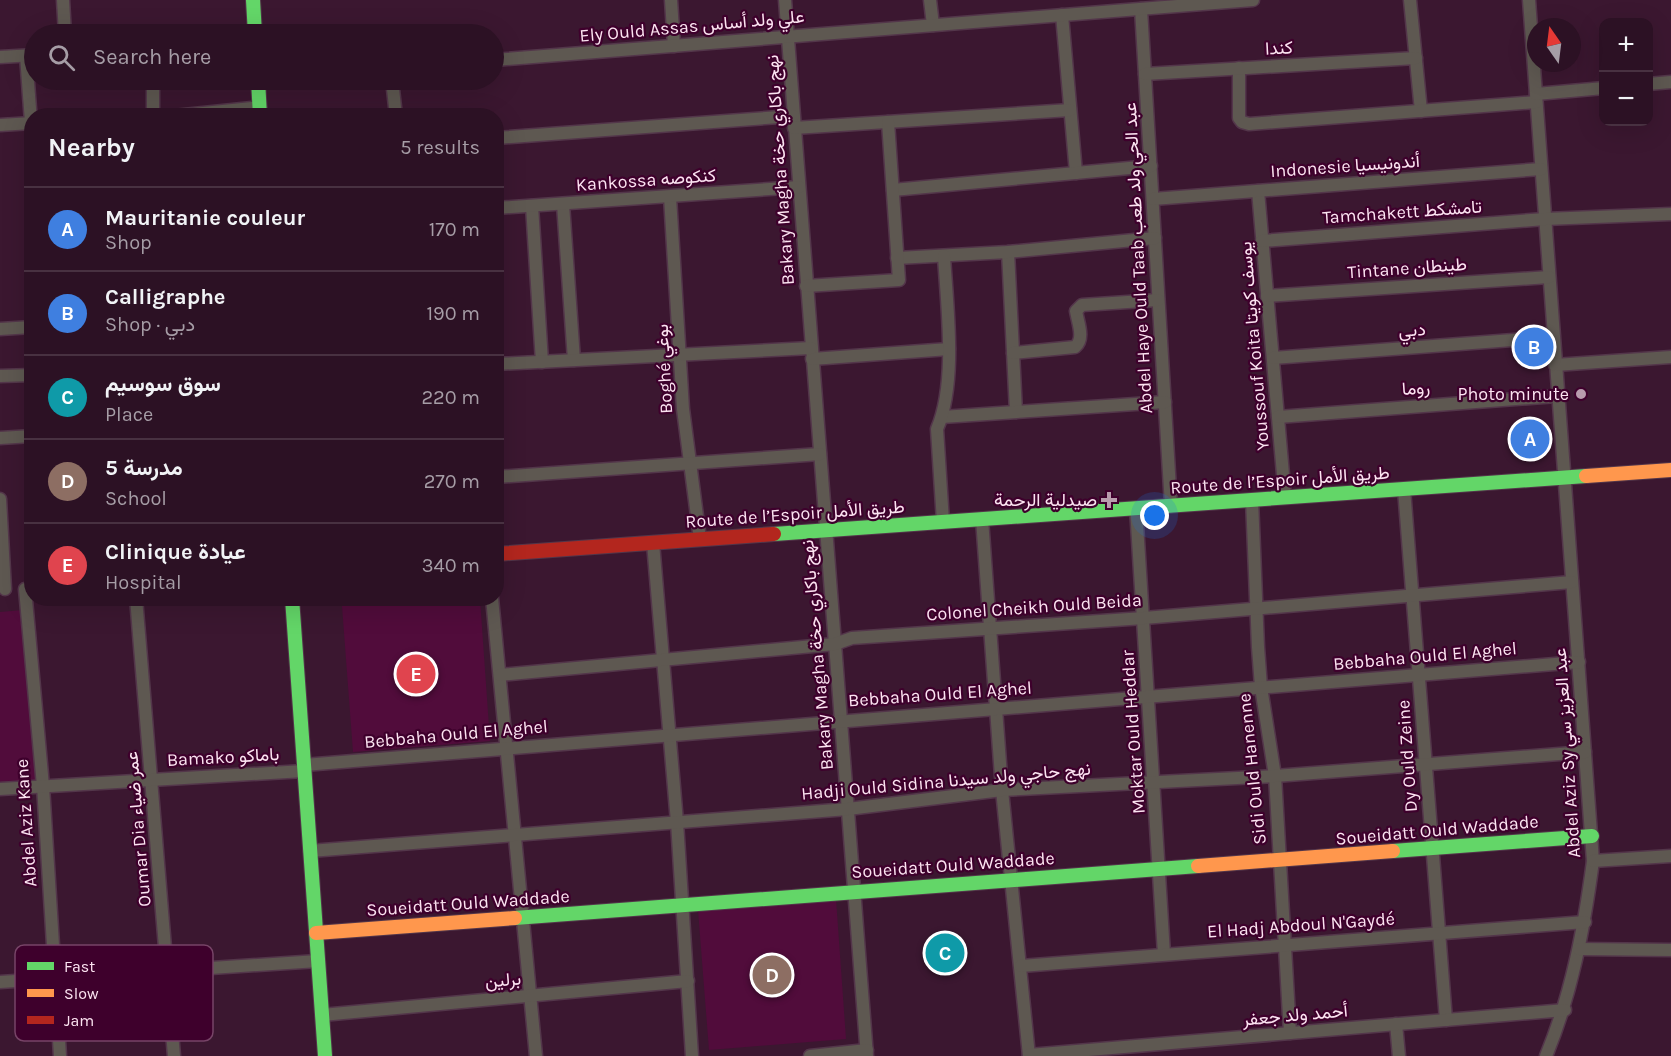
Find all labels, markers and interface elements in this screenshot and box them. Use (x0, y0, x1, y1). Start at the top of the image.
street label: Ely Ould Assas علي ولد أساس (579, 5, 806, 51)
north arrow (1527, 18, 1581, 72)
map controls (1599, 18, 1653, 126)
button: + (1599, 18, 1653, 72)
search box (24, 24, 504, 90)
street label: كندا (1265, 36, 1293, 60)
icon: search (45, 41, 78, 74)
text: Search here (93, 44, 211, 70)
street label: Bakary Magha نهج باكاري حخة (761, 54, 803, 286)
button: − (1599, 72, 1653, 126)
street label: Abdel Haye Ould Taab عبد الحي ولد طعب (1119, 102, 1161, 414)
text: Nearby (48, 132, 135, 163)
text: 5 results (400, 136, 480, 159)
street label: Indonesie أندونيسيا (1269, 150, 1421, 182)
street label: Kankossa كنكوصه (575, 164, 717, 196)
street label: Tamchakett تامشكط (1321, 195, 1483, 229)
text: Mauritanie couleur (105, 205, 305, 231)
text: A (61, 218, 74, 241)
text: 170 m (429, 218, 480, 241)
text: Shop (105, 231, 152, 254)
street label: Youssouf Koita يوسف كويتا (1234, 241, 1274, 451)
street label: Tintane طينطان (1347, 253, 1467, 283)
text: Calligraphe (105, 284, 226, 310)
text: B (61, 302, 74, 325)
text: 190 m (426, 302, 480, 325)
text: Shop · دبي (105, 313, 195, 336)
street label: دبي (1398, 318, 1427, 346)
street label: Boghé بوغي (651, 323, 681, 414)
pin: B (1514, 324, 1553, 370)
text: سوق سوسيم (105, 371, 221, 397)
street label: روما (1401, 376, 1431, 400)
place label: Photo minute (1457, 383, 1569, 405)
text: C (61, 386, 74, 409)
text: 220 m (421, 386, 480, 409)
marker: Photo minute (1574, 387, 1588, 401)
text: Place (105, 403, 153, 426)
pin: A (1510, 416, 1550, 462)
text: مدرسة 5 (105, 455, 183, 481)
street label: Route de l’Espoir طريق الأمل (1170, 461, 1390, 499)
text: D (61, 470, 74, 493)
text: 270 m (424, 470, 480, 493)
text: School (105, 487, 167, 510)
place label: صيدلية الرحمة (994, 489, 1097, 511)
marker: صيدلية الرحمة (1102, 493, 1116, 507)
street label: Route de l’Espoir طريق الأمل (685, 495, 905, 533)
your location (1140, 501, 1169, 530)
text: Clinique عيادة (105, 539, 246, 565)
street label: Bakary Magha نهج باكاري حخة (796, 539, 842, 771)
text: E (62, 554, 73, 577)
text: 340 m (422, 554, 480, 577)
text: Hospital (105, 571, 182, 594)
street label: Colonel Cheikh Ould Beida (926, 588, 1142, 626)
street label: Bebbaha Ould El Aghel (1332, 637, 1518, 675)
street label: Abdel Aziz Sy عبد العزيز سي (1549, 647, 1589, 859)
street label: Moktar Ould Heddar (1116, 649, 1150, 815)
pin: E (396, 652, 436, 696)
street label: Bebbaha Ould El Aghel (847, 677, 1033, 711)
street label: Sidi Ould Hanenne (1233, 692, 1271, 846)
street label: Dy Ould Zeine (1392, 699, 1422, 813)
street label: Bebbaha Ould El Aghel (363, 715, 549, 753)
street label: Bamako باماكو (166, 743, 280, 771)
street label: Oumar Dia عمر ضياء (120, 750, 156, 908)
street label: Hadji Ould Sidina نهج حاجي ولد سيدنا (800, 757, 1092, 809)
street label: Abdel Aziz Kane (11, 758, 41, 888)
street label: Soueidatt Ould Waddade (1335, 810, 1539, 850)
street label: Soueidatt Ould Waddade (851, 847, 1055, 883)
street label: Soueidatt Ould Waddade (366, 885, 570, 921)
street label: El Hadj Abdoul N'Gaydé (1206, 907, 1396, 943)
pin: C (926, 930, 964, 976)
legend (15, 945, 213, 1041)
pin: D (752, 952, 792, 998)
text: Fast (64, 957, 95, 976)
street label: برلين (484, 967, 522, 993)
text: Slow (64, 984, 99, 1003)
street label: أحمد ولد جعفر (1240, 999, 1349, 1031)
text: Jam (64, 1011, 94, 1030)

